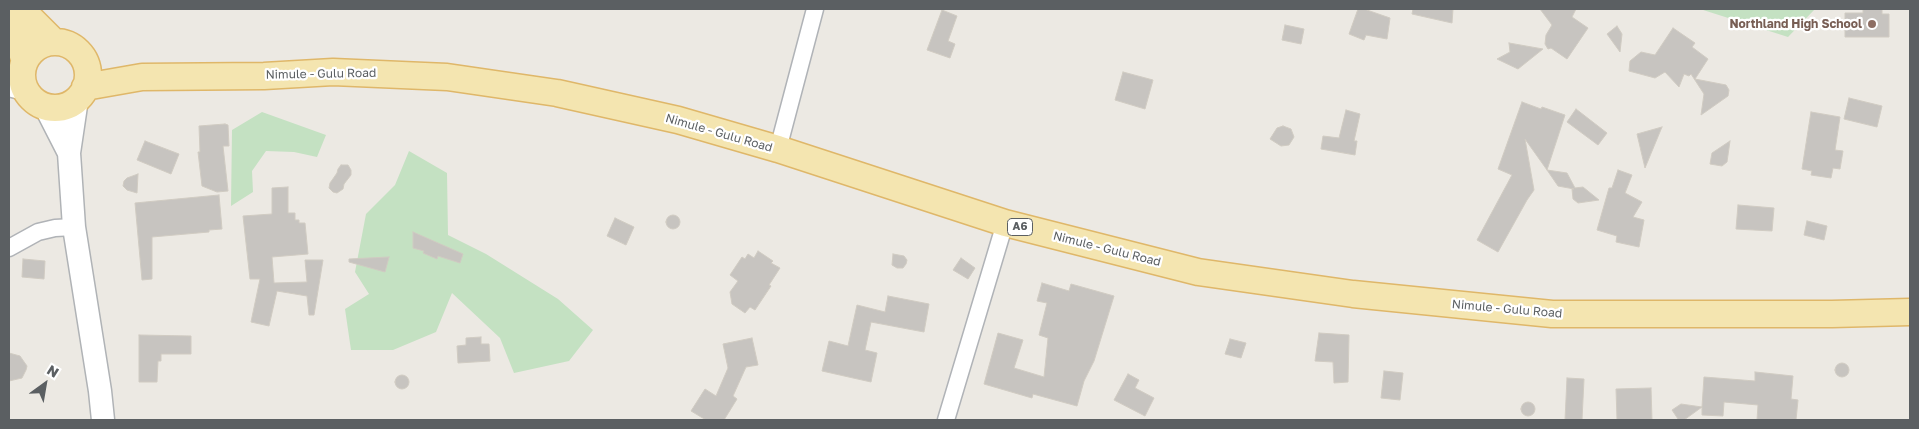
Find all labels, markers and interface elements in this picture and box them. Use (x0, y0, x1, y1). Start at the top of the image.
place label: Northland High School (1729, 17, 1862, 31)
marker: Northland High School (1866, 18, 1878, 30)
street label: Nimule - Gulu Road (266, 66, 376, 82)
street label: Nimule - Gulu Road (664, 111, 774, 155)
road number: A6 (1008, 218, 1032, 236)
street label: Nimule - Gulu Road (1052, 229, 1162, 269)
street label: Nimule - Gulu Road (1451, 297, 1563, 321)
north arrow (20, 359, 70, 409)
text: N (44, 361, 62, 381)

